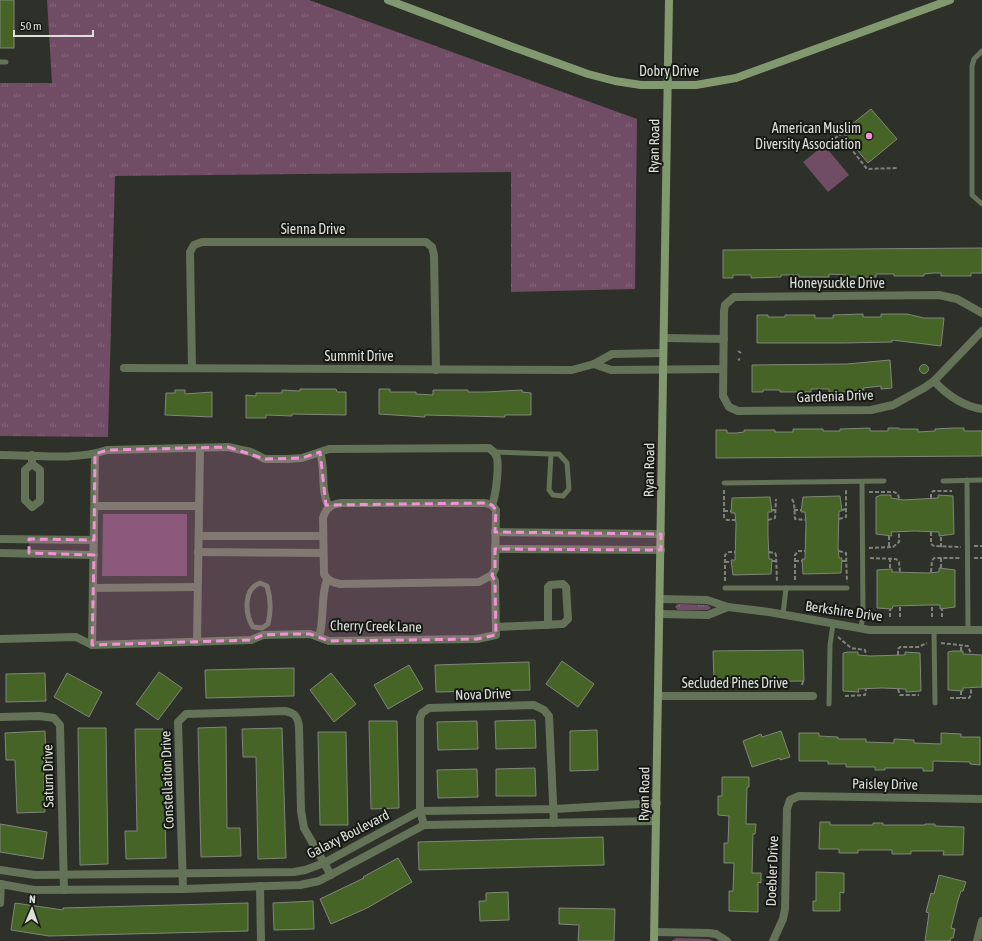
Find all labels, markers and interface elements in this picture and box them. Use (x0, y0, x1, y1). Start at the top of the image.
scale bar (14, 12, 93, 38)
text: 50 m (20, 19, 42, 33)
street label: Dobry Drive (639, 63, 699, 79)
street label: Ryan Road (646, 119, 662, 173)
place label: American Muslim Diversity Association (755, 120, 861, 152)
marker: American Muslim Diversity Association (864, 131, 874, 141)
street label: Sienna Drive (281, 221, 345, 237)
street label: Honeysuckle Drive (789, 275, 885, 291)
street label: Summit Drive (324, 348, 394, 364)
street label: Gardenia Drive (796, 387, 874, 405)
street label: Ryan Road (641, 443, 657, 497)
street label: Berkshire Drive (804, 598, 884, 624)
street label: Cherry Creek Lane (330, 617, 422, 635)
street label: Secluded Pines Drive (682, 675, 788, 691)
street label: Nova Drive (455, 685, 511, 703)
street label: Constellation Drive (157, 730, 177, 830)
street label: Saturn Drive (39, 744, 57, 808)
street label: Ryan Road (636, 767, 652, 821)
street label: Paisley Drive (852, 775, 918, 793)
street label: Galaxy Boulevard (304, 806, 392, 862)
street label: Doebler Drive (763, 835, 781, 907)
north arrow (12, 889, 52, 929)
text: N (29, 893, 36, 905)

